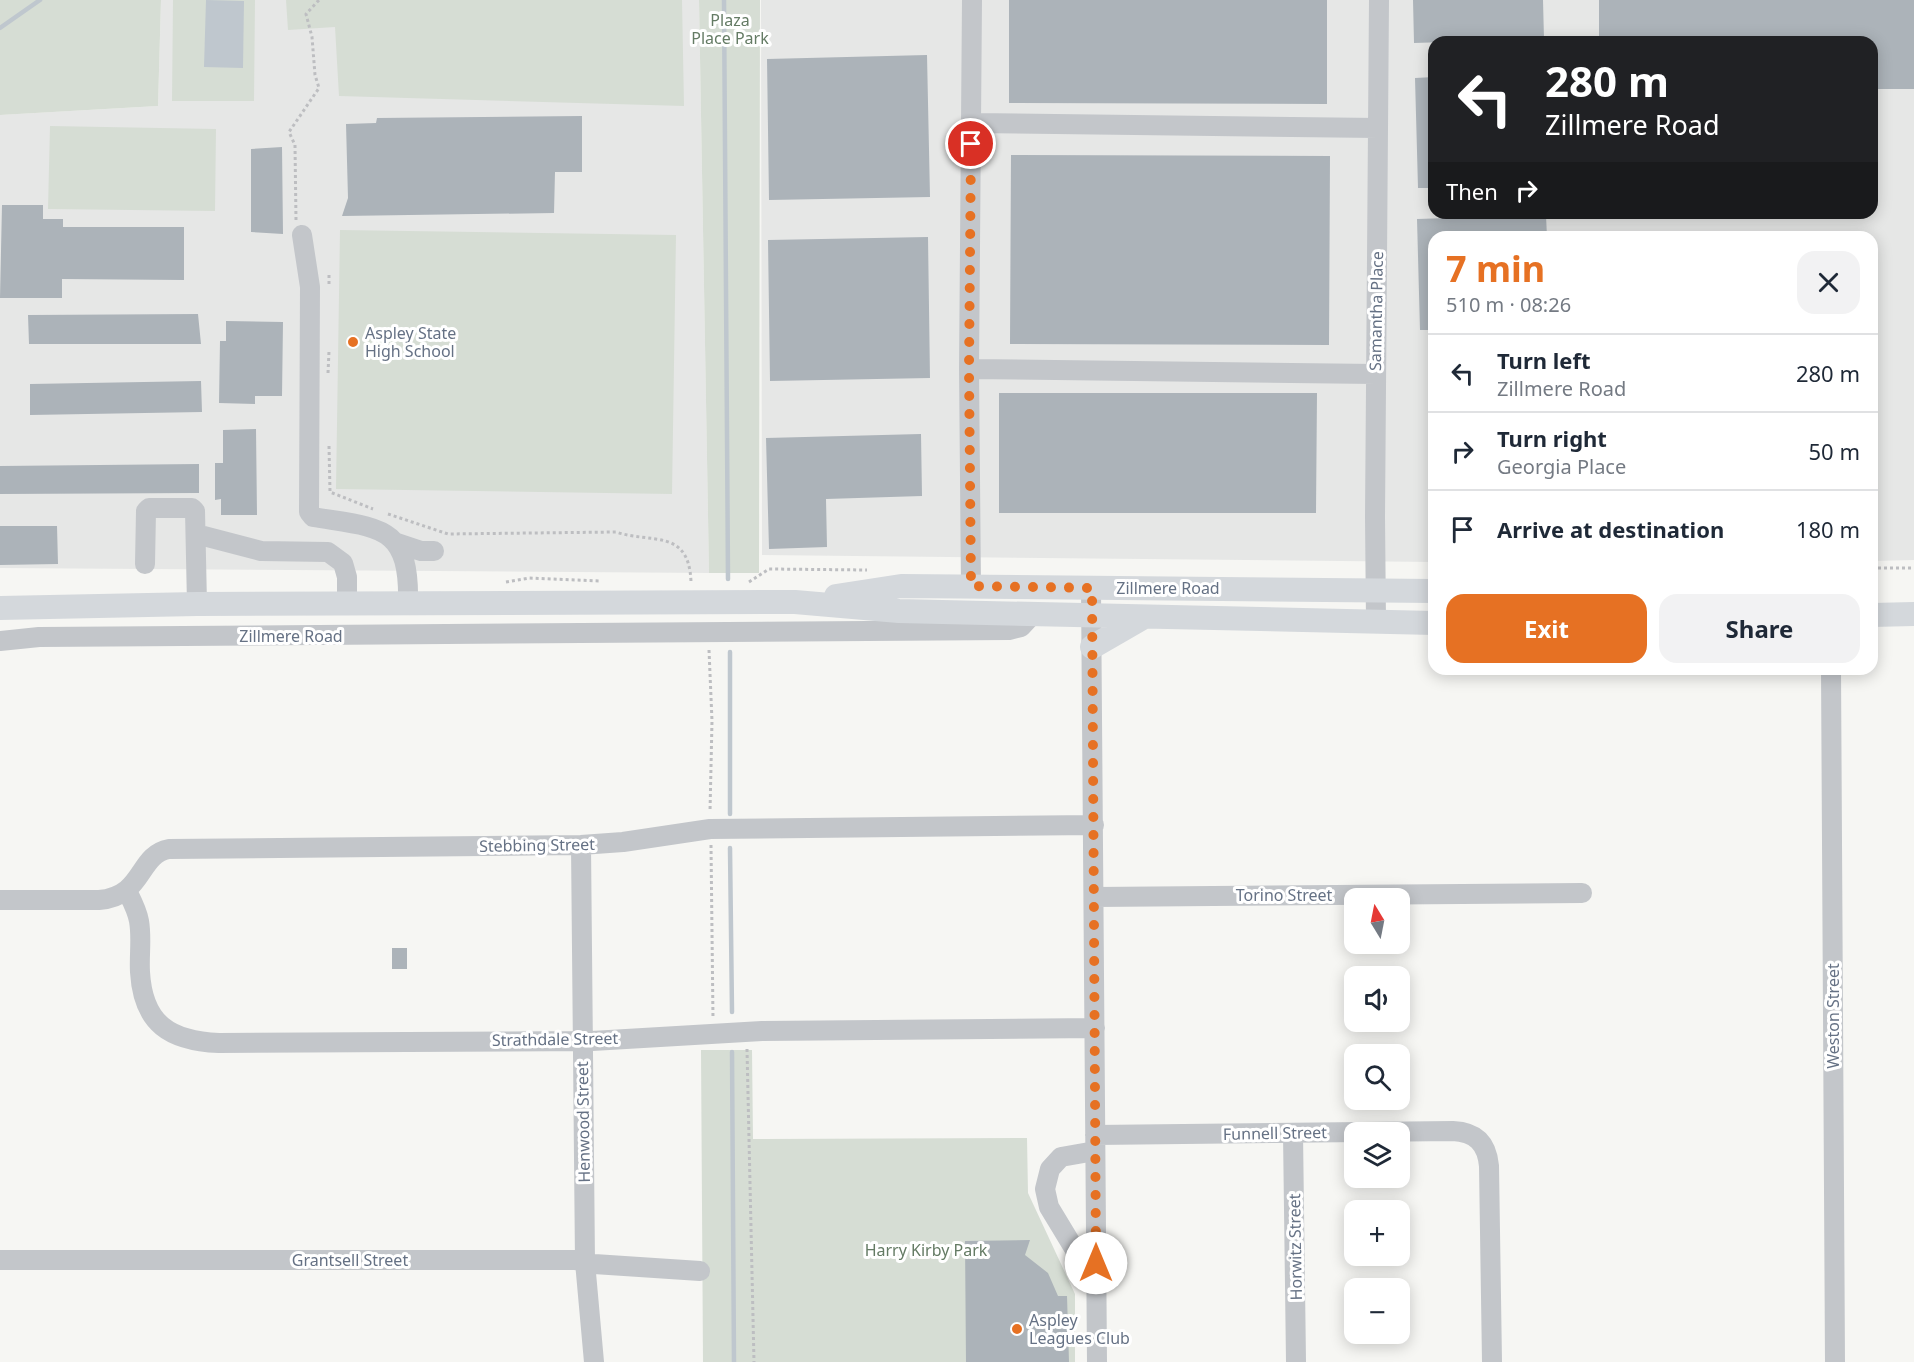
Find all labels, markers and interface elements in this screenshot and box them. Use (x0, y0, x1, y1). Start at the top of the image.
park label: Plaza Place Park (691, 9, 769, 49)
text: 280 m (1545, 52, 1669, 109)
icon: left (1446, 60, 1524, 138)
text: Zillmere Road (1545, 106, 1720, 143)
pin (945, 118, 996, 169)
icon: arrive (954, 127, 987, 160)
icon: right (1510, 174, 1543, 207)
text: Then (1446, 176, 1498, 206)
text: 7 min (1446, 244, 1545, 293)
street label: Samantha Place (1364, 251, 1388, 371)
button: close (1797, 251, 1860, 314)
text: 510 m · 08:26 (1446, 291, 1571, 318)
place label: Aspley State High School (365, 322, 456, 362)
marker: Aspley State High School (346, 335, 360, 349)
text: Turn left (1497, 345, 1591, 375)
icon: left (1446, 357, 1479, 390)
text: 280 m (1796, 358, 1860, 388)
text: Zillmere Road (1497, 375, 1626, 402)
text: Turn right (1497, 423, 1607, 453)
icon: right (1446, 435, 1479, 468)
text: 50 m (1809, 436, 1860, 466)
text: Georgia Place (1497, 453, 1626, 480)
icon: arrive (1446, 513, 1479, 546)
text: Arrive at destination (1497, 514, 1724, 544)
text: 180 m (1796, 514, 1860, 544)
street label: Zillmere Road (1116, 577, 1220, 599)
button: Exit (1446, 594, 1647, 663)
button: Share (1659, 594, 1860, 663)
street label: Zillmere Road (239, 625, 343, 647)
street label: Stebbing Street (479, 833, 595, 857)
street label: Torino Street (1236, 884, 1333, 906)
north arrow (1344, 888, 1410, 954)
map controls (1344, 888, 1410, 1344)
street label: Weston Street (1822, 963, 1844, 1069)
button: sound (1344, 966, 1410, 1032)
street label: Strathdale Street (492, 1027, 619, 1051)
button: search (1344, 1044, 1410, 1110)
street label: Henwood Street (571, 1061, 595, 1183)
street label: Funnell Street (1223, 1121, 1327, 1145)
button: layers (1344, 1122, 1410, 1188)
street label: Horwitz Street (1283, 1193, 1307, 1301)
button: + (1344, 1200, 1410, 1266)
position arrow (1064, 1231, 1128, 1295)
park label: Harry Kirby Park (865, 1239, 988, 1261)
street label: Grantsell Street (292, 1249, 408, 1271)
button: − (1344, 1278, 1410, 1344)
place label: Aspley Leagues Club (1029, 1309, 1130, 1349)
marker: Aspley Leagues Club (1010, 1322, 1024, 1336)

